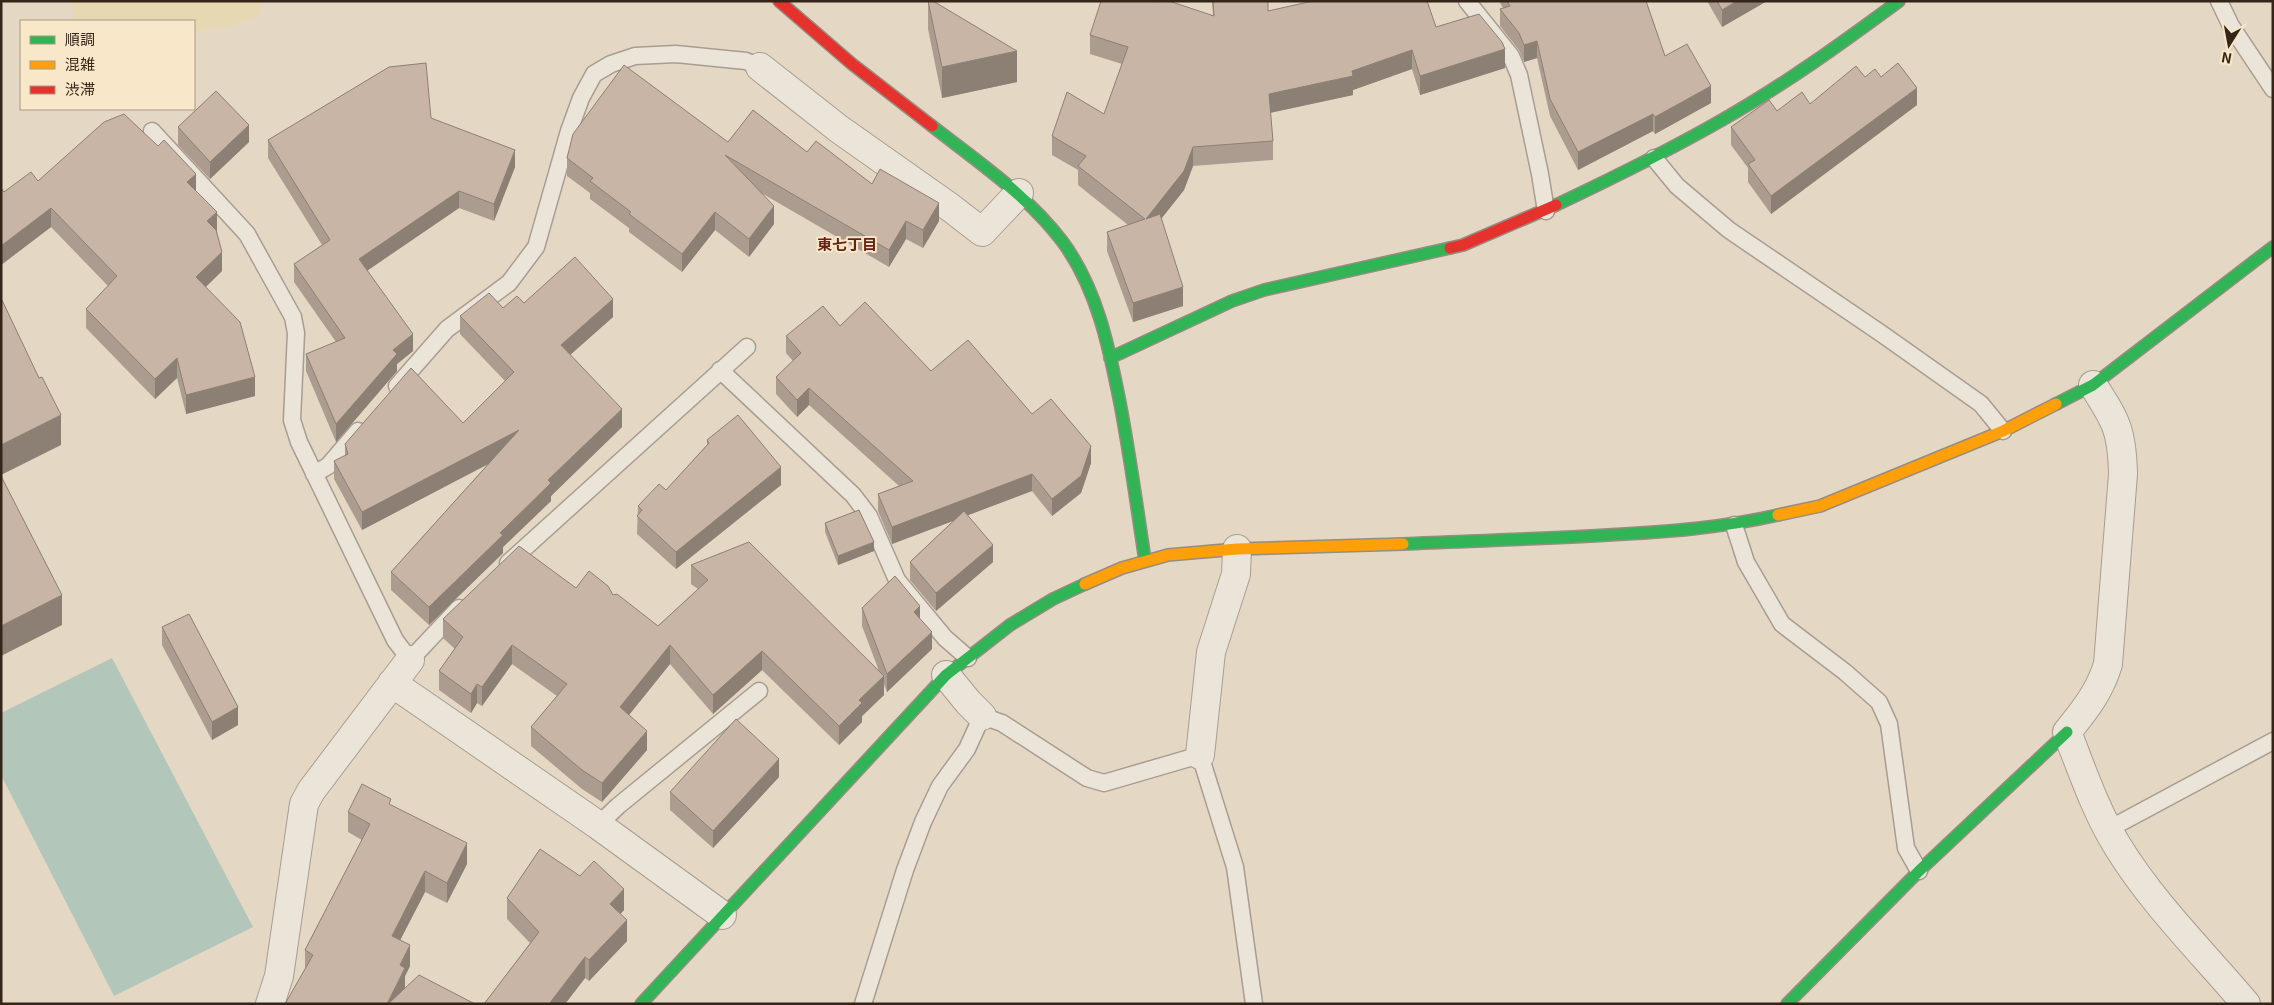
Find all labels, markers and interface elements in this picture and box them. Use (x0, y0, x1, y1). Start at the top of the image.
legend (20, 20, 195, 110)
north arrow (2204, 20, 2254, 70)
text: 順調 (65, 28, 95, 49)
text: N (2219, 48, 2233, 70)
text: 混雑 (65, 53, 95, 74)
text: 渋滞 (65, 78, 95, 99)
district label: 東七丁目 (817, 233, 877, 254)

